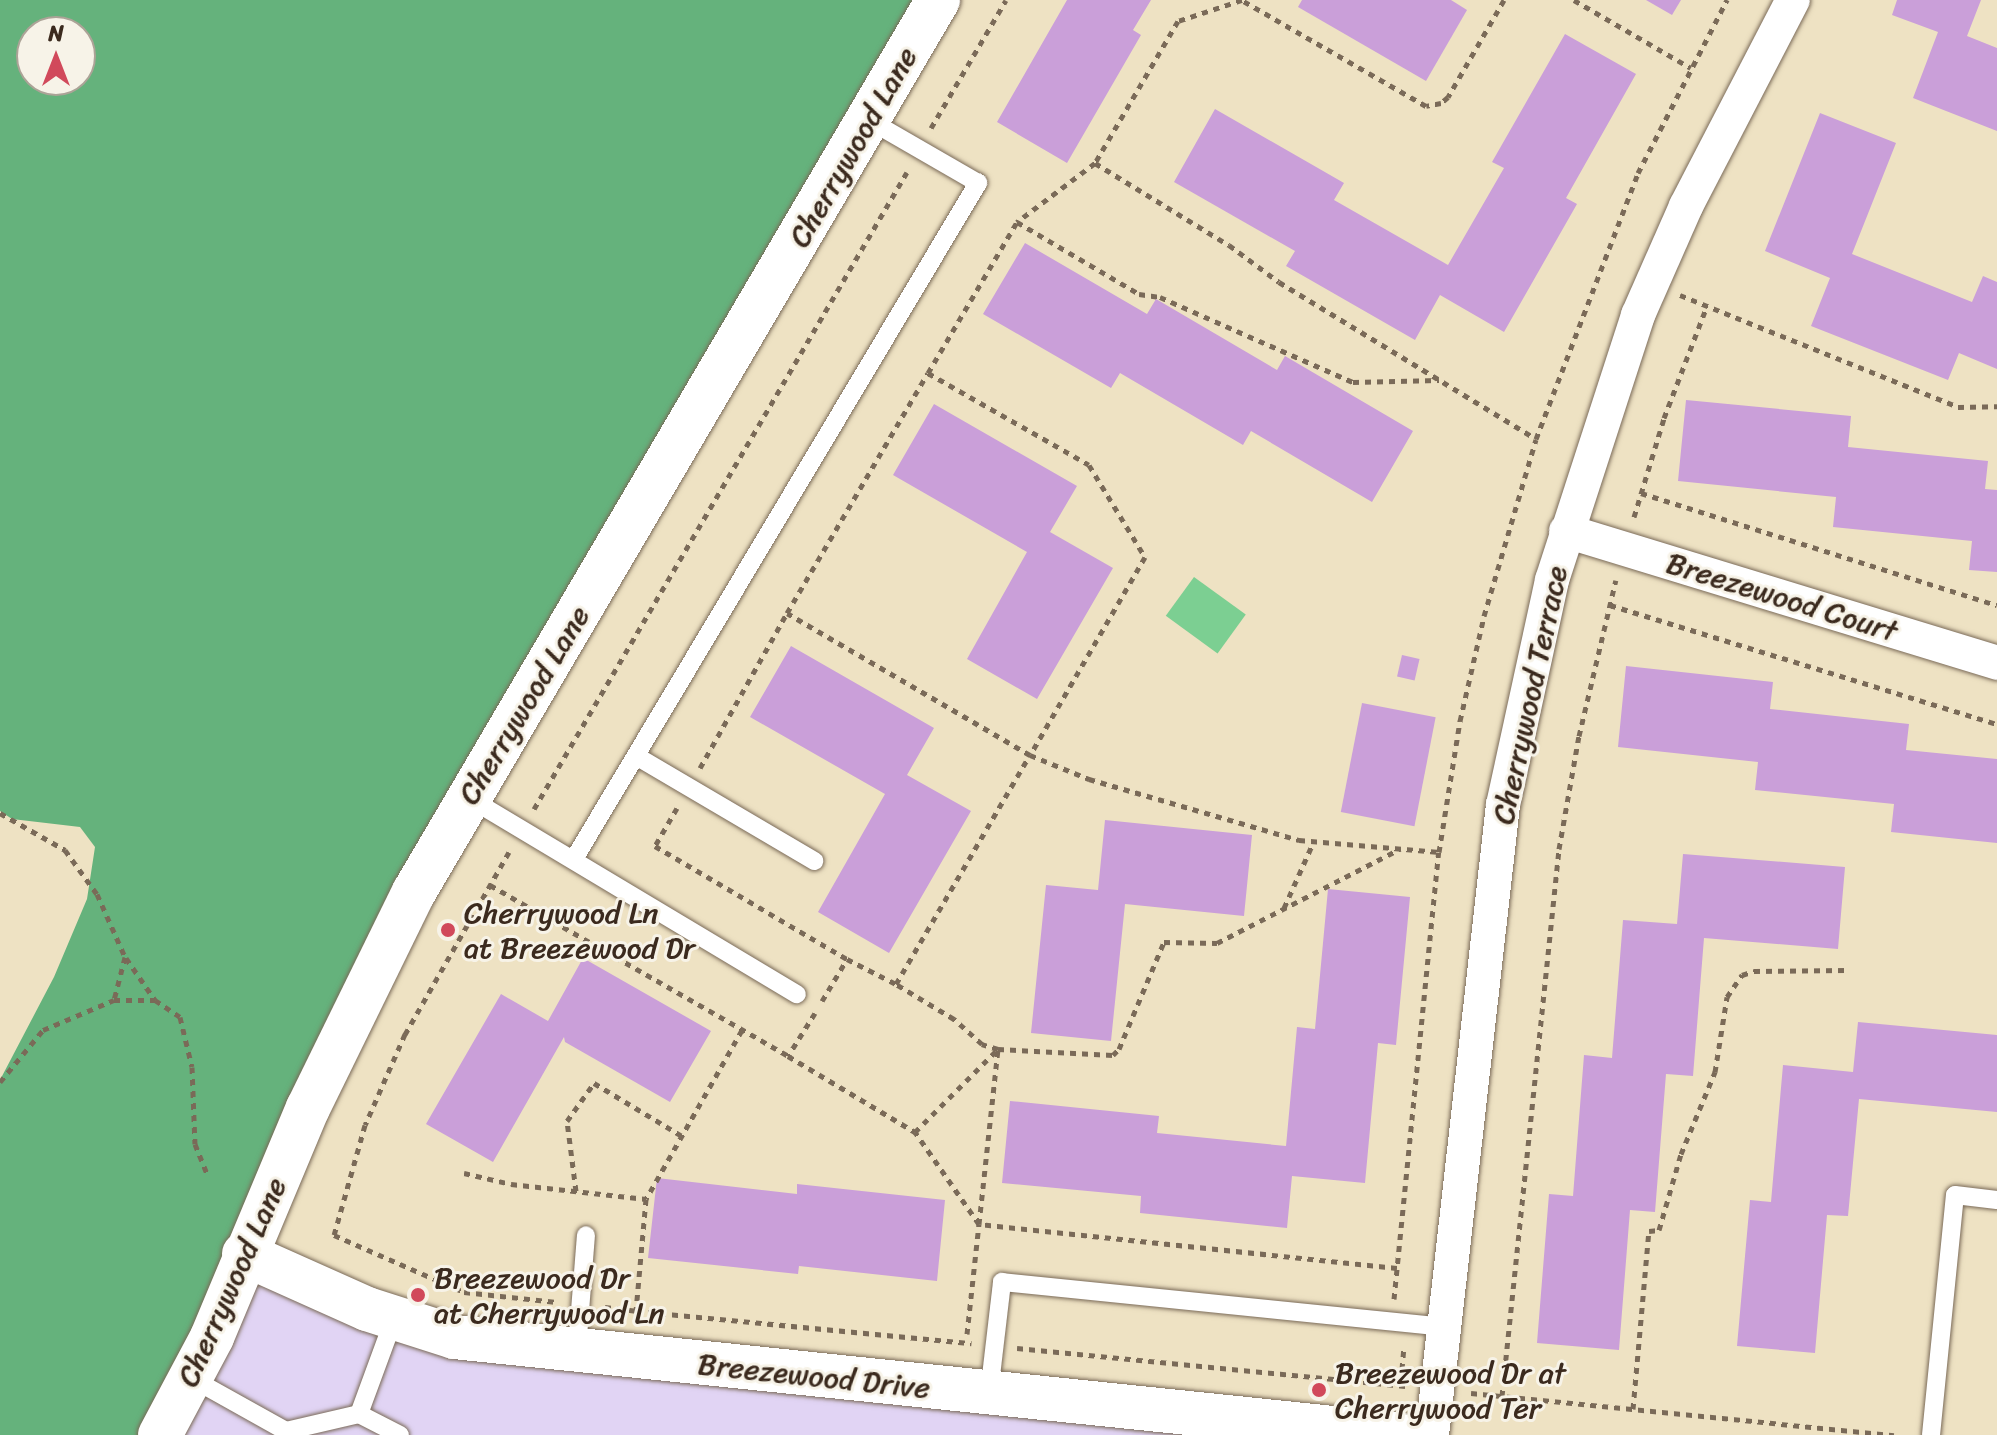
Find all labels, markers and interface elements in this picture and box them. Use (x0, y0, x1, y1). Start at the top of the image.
text: N (48, 14, 64, 53)
north arrow (16, 16, 96, 96)
street label: Cherrywood Lane (781, 41, 925, 253)
street label: Breezewood Court (1661, 545, 1903, 649)
street label: Cherrywood Terrace (1485, 563, 1575, 827)
street label: Cherrywood Lane (451, 599, 597, 811)
place label: Cherrywood Ln at Breezewood Dr (464, 895, 696, 966)
marker: Cherrywood Ln at Breezewood Dr (439, 921, 457, 939)
street label: Cherrywood Lane (170, 1172, 294, 1392)
place label: Breezewood Dr at Cherrywood Ln (434, 1260, 664, 1330)
marker: Breezewood Dr at Cherrywood Ln (409, 1286, 427, 1304)
street label: Breezewood Drive (696, 1346, 932, 1406)
place label: Breezewood Dr at Cherrywood Ter (1335, 1355, 1567, 1426)
marker: Breezewood Dr at Cherrywood Ter (1310, 1381, 1328, 1399)

